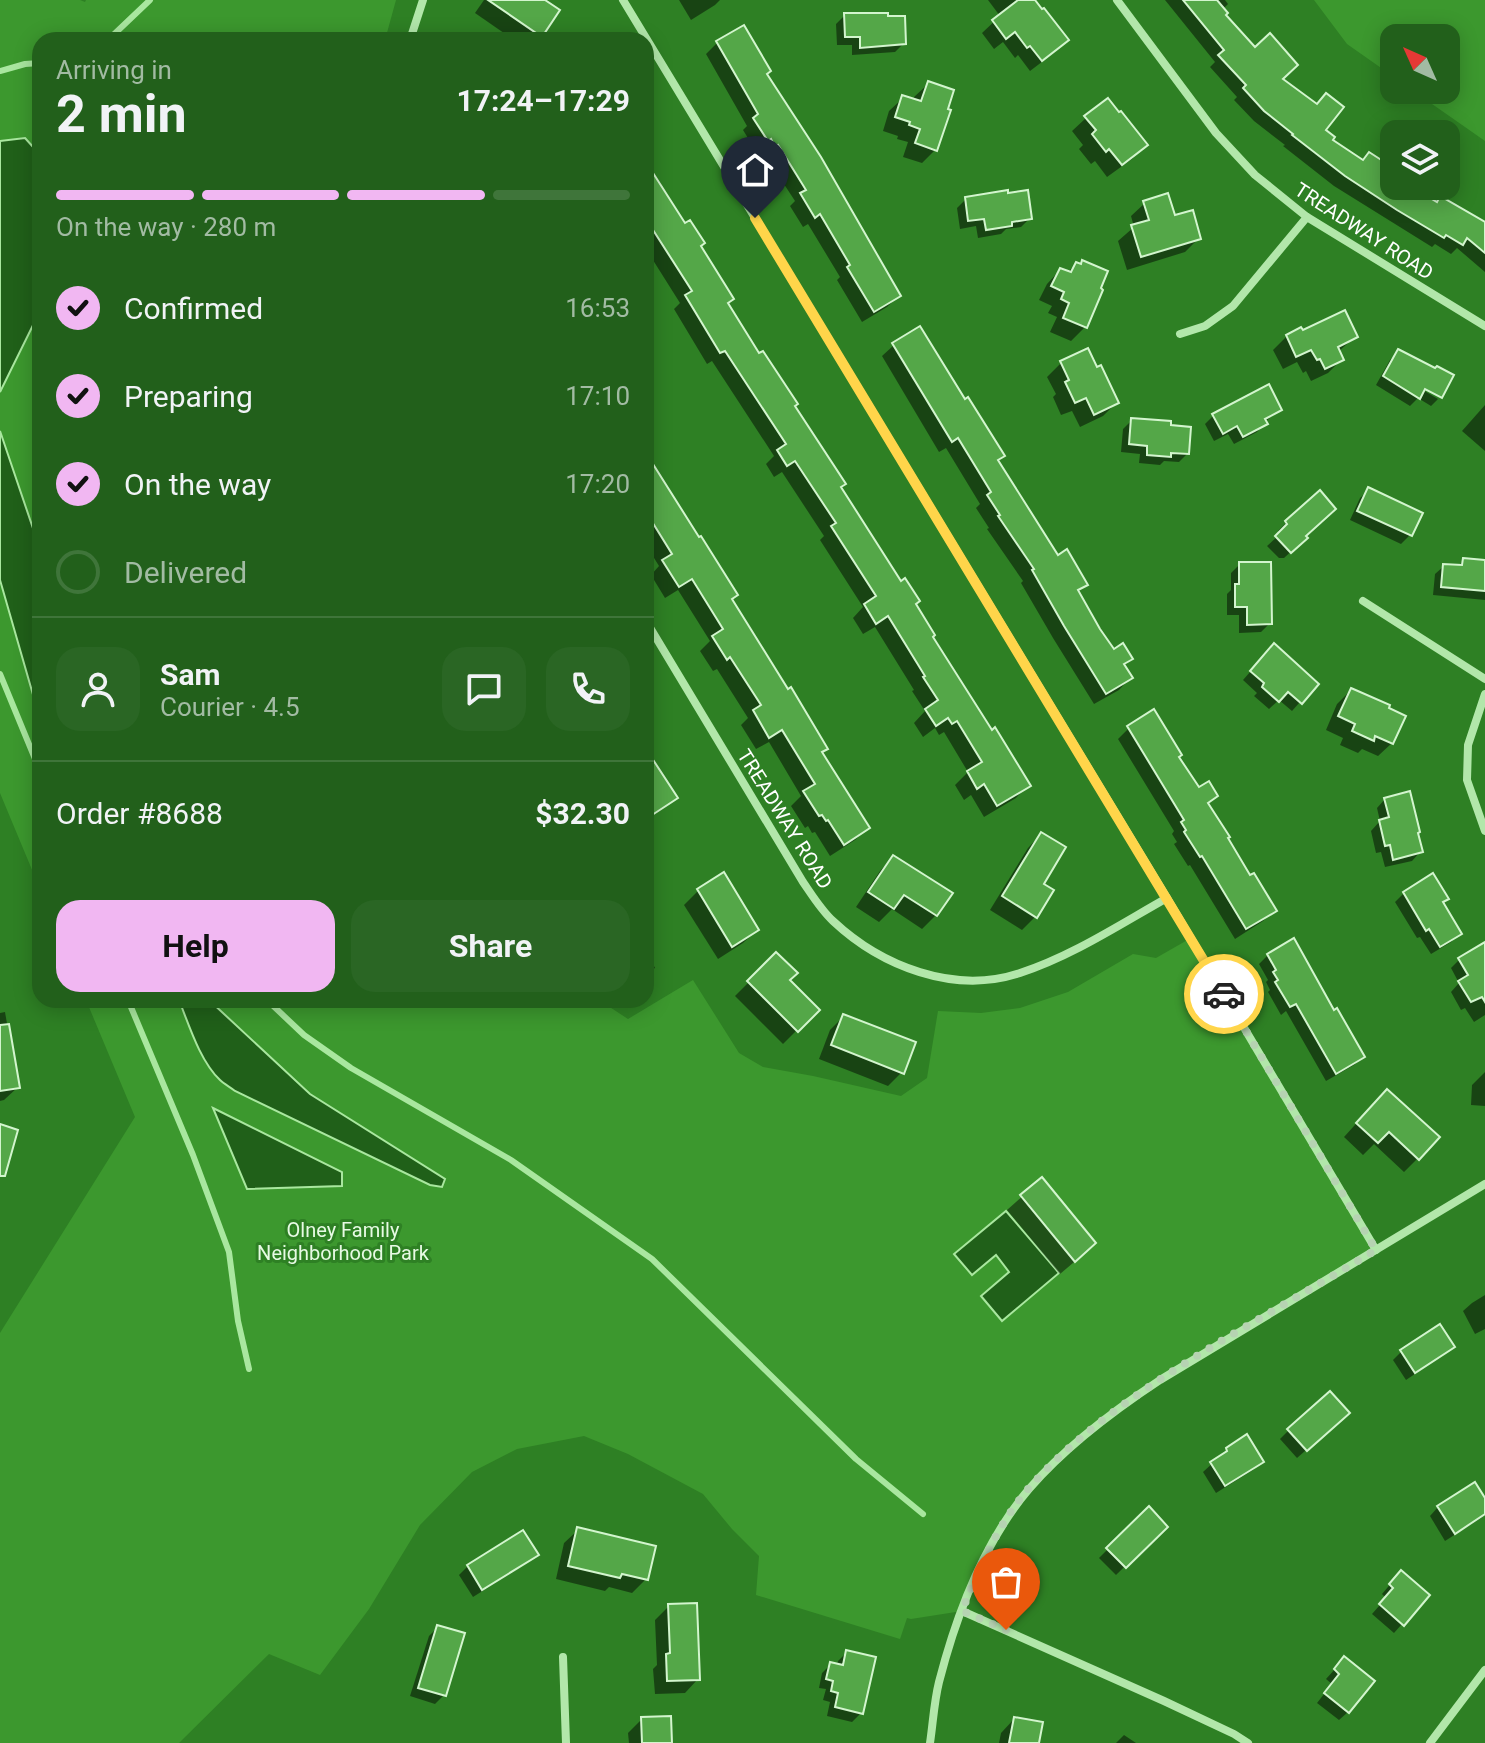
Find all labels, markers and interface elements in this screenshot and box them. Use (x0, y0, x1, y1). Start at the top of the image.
north arrow (1380, 24, 1460, 104)
map controls (1380, 24, 1460, 200)
text: Arriving in (56, 55, 172, 85)
text: 17:24–17:29 (456, 83, 630, 118)
text: 2 min (56, 84, 187, 145)
button: layers (1380, 120, 1460, 200)
pin (721, 136, 789, 218)
icon: home (733, 148, 777, 192)
street label: TREADWAY ROAD (1290, 177, 1438, 285)
text: On the way · 280 m (56, 212, 276, 242)
icon: check (56, 286, 100, 330)
text: Confirmed (124, 291, 263, 326)
text: 16:53 (565, 293, 630, 323)
icon: check (56, 374, 100, 418)
text: Preparing (124, 379, 253, 414)
text: 17:10 (565, 381, 630, 411)
icon: check (56, 462, 100, 506)
text: On the way (124, 467, 271, 502)
text: 17:20 (565, 469, 630, 499)
text: Delivered (124, 555, 247, 590)
button: person (56, 647, 140, 731)
button: chat (442, 647, 526, 731)
button: phone (546, 647, 630, 731)
text: Sam (160, 657, 221, 692)
text: Courier · 4.5 (160, 692, 300, 722)
street label: TREADWAY ROAD (732, 745, 838, 893)
text: Order #8688 (56, 796, 223, 831)
text: $32.30 (535, 796, 630, 831)
button: Help (56, 900, 335, 992)
button: Share (351, 900, 630, 992)
courier (1184, 954, 1264, 1034)
icon: car (1202, 972, 1246, 1016)
park label: Olney Family Neighborhood Park (257, 1218, 430, 1265)
pin (972, 1548, 1040, 1630)
icon: bag (984, 1560, 1028, 1604)

